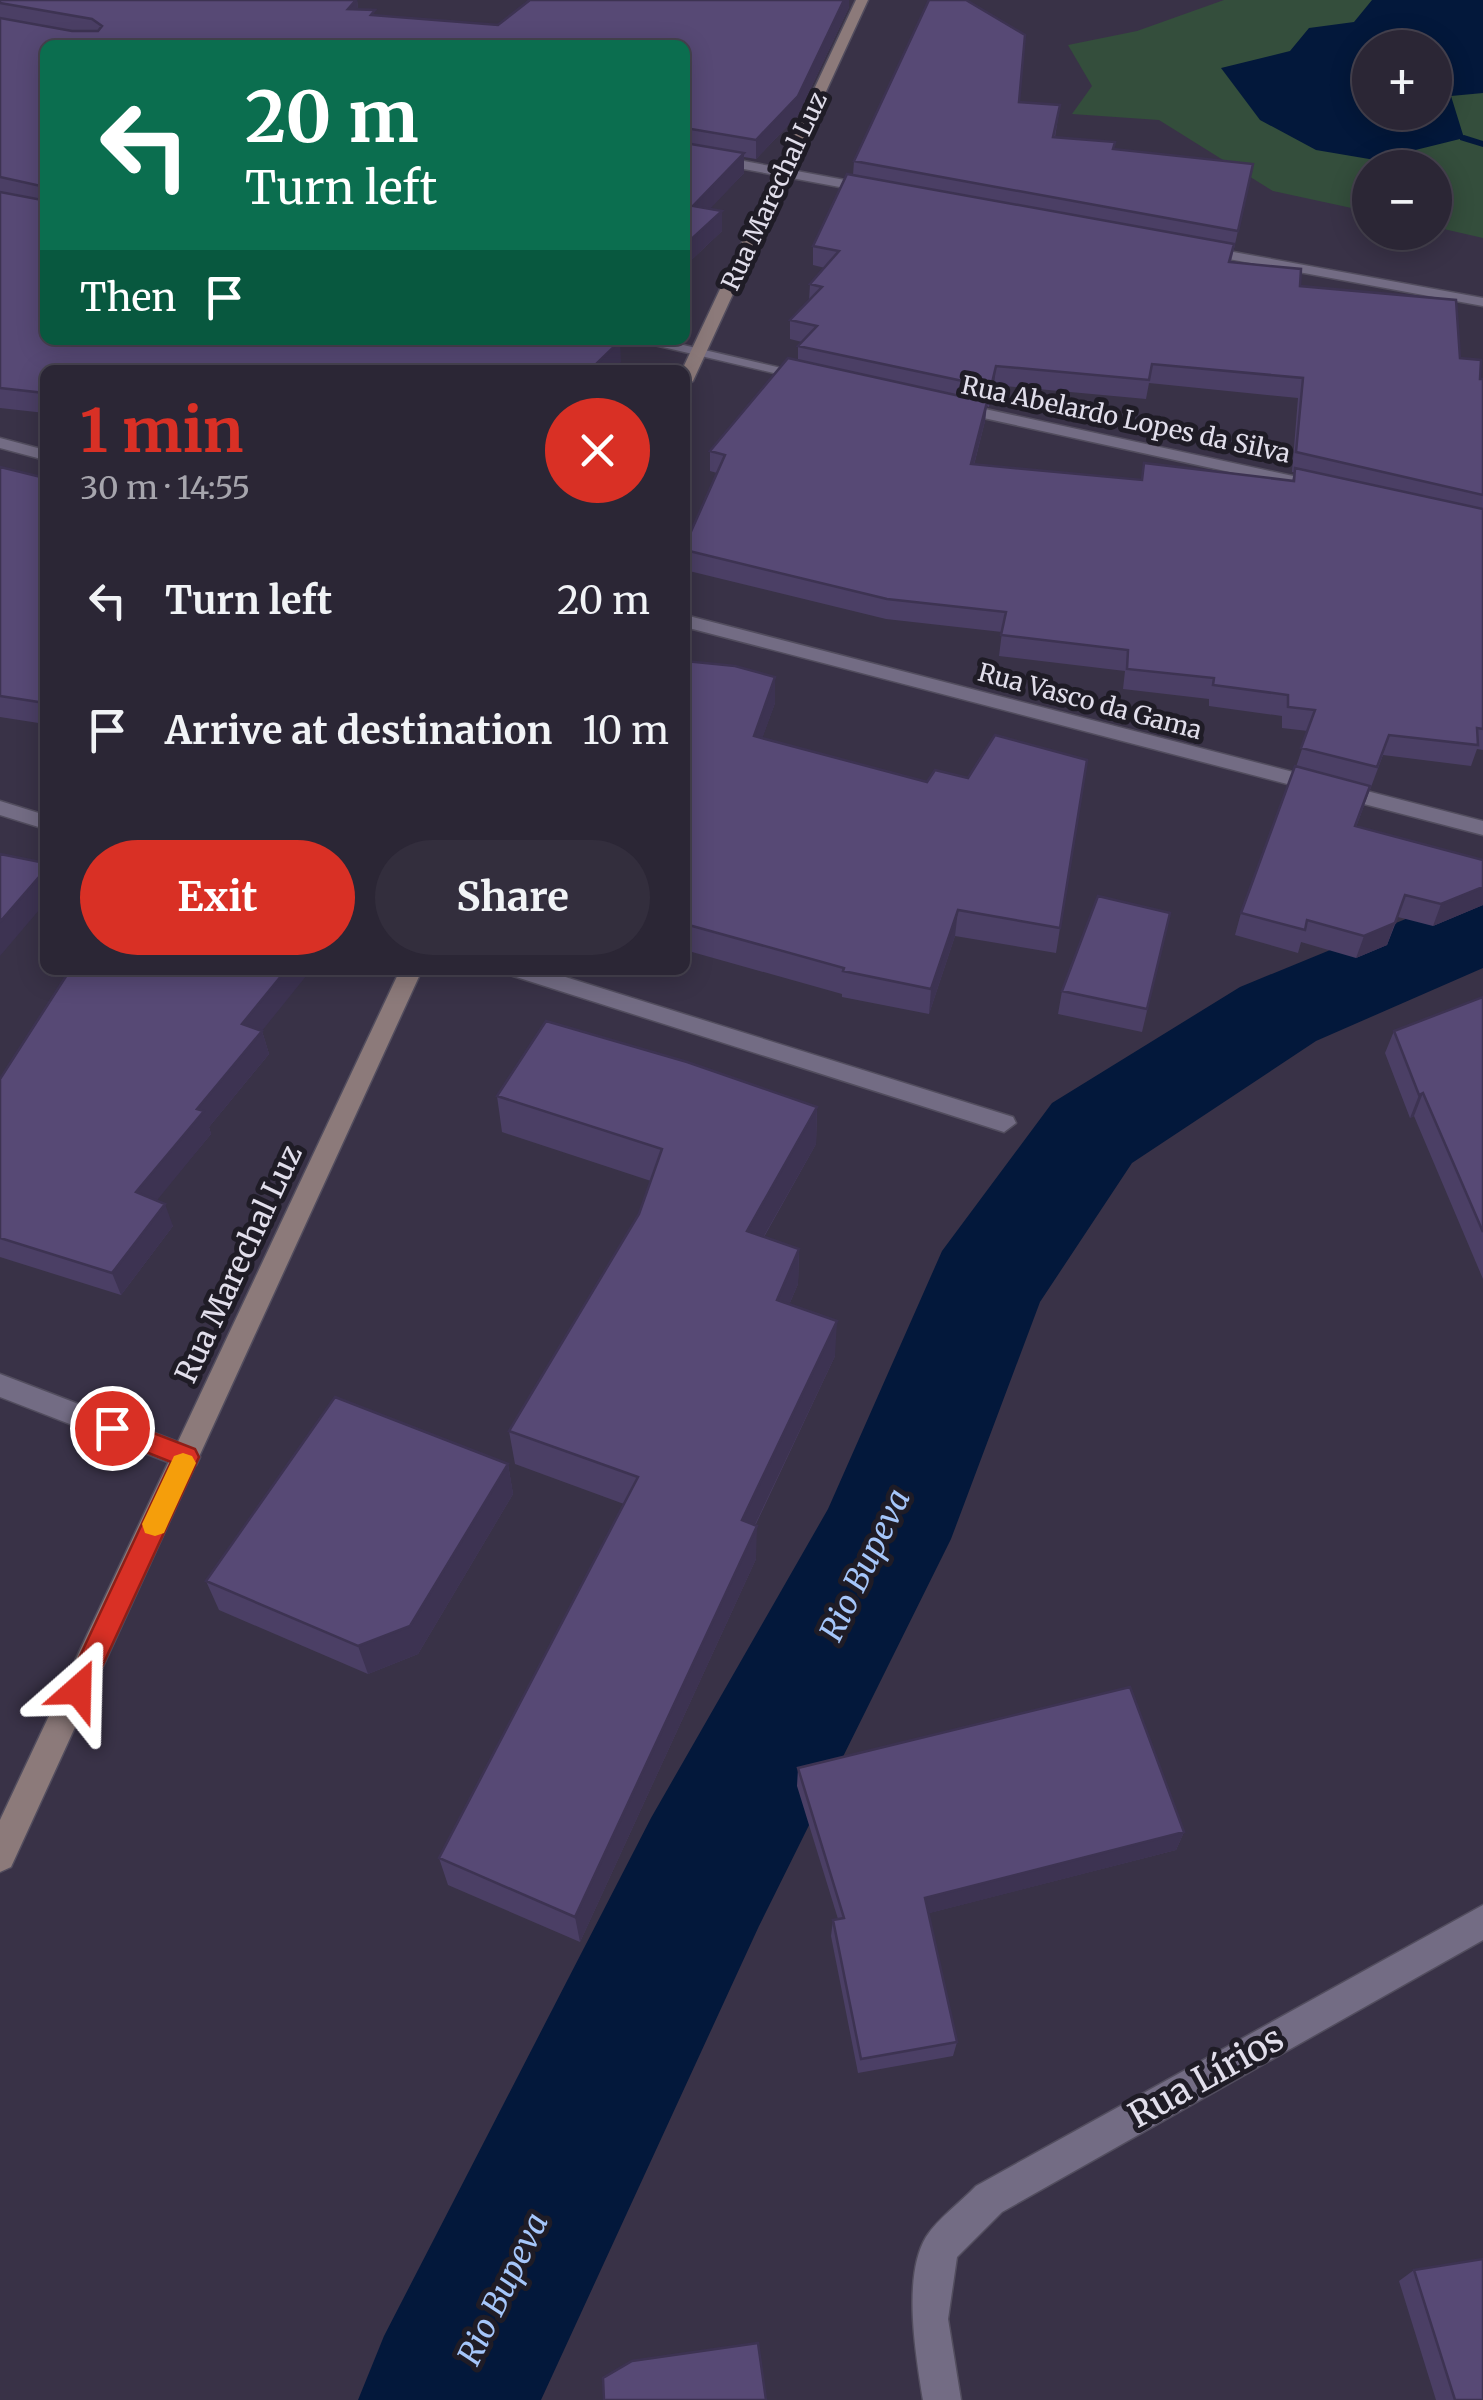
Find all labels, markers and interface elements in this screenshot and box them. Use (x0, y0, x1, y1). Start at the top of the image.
map controls (1352, 30, 1452, 250)
button: + (1352, 30, 1452, 130)
text: 20 m (245, 73, 419, 161)
icon: left (80, 80, 210, 210)
street label: Rua Marechal Luz (714, 87, 834, 295)
button: − (1352, 150, 1452, 250)
text: Turn left (245, 160, 437, 216)
icon: arrive (197, 270, 252, 325)
text: Then (80, 274, 177, 321)
street label: Rua Abelardo Lopes da Silva (959, 368, 1293, 470)
text: 1 min (80, 393, 243, 468)
button: close (545, 398, 650, 503)
text: 30 m · 14:55 (80, 468, 250, 508)
icon: left (80, 573, 135, 628)
text: Turn left (165, 577, 332, 624)
text: 20 m (557, 577, 650, 624)
street label: Rua Vasco da Gama (975, 656, 1205, 746)
icon: arrive (80, 703, 135, 758)
text: Arrive at destination (165, 707, 552, 754)
text: 10 m (582, 707, 669, 754)
button: Exit (80, 840, 355, 955)
button: Share (375, 840, 650, 955)
street label: Rua Marechal Luz (166, 1139, 310, 1388)
pin (70, 1386, 155, 1471)
icon: arrive (85, 1401, 140, 1456)
water label: Rio Bupeva (811, 1482, 919, 1648)
position arrow (26, 1638, 130, 1742)
street label: Rua Lírios (1121, 2017, 1291, 2137)
water label: Rio Bupeva (449, 2206, 557, 2372)

